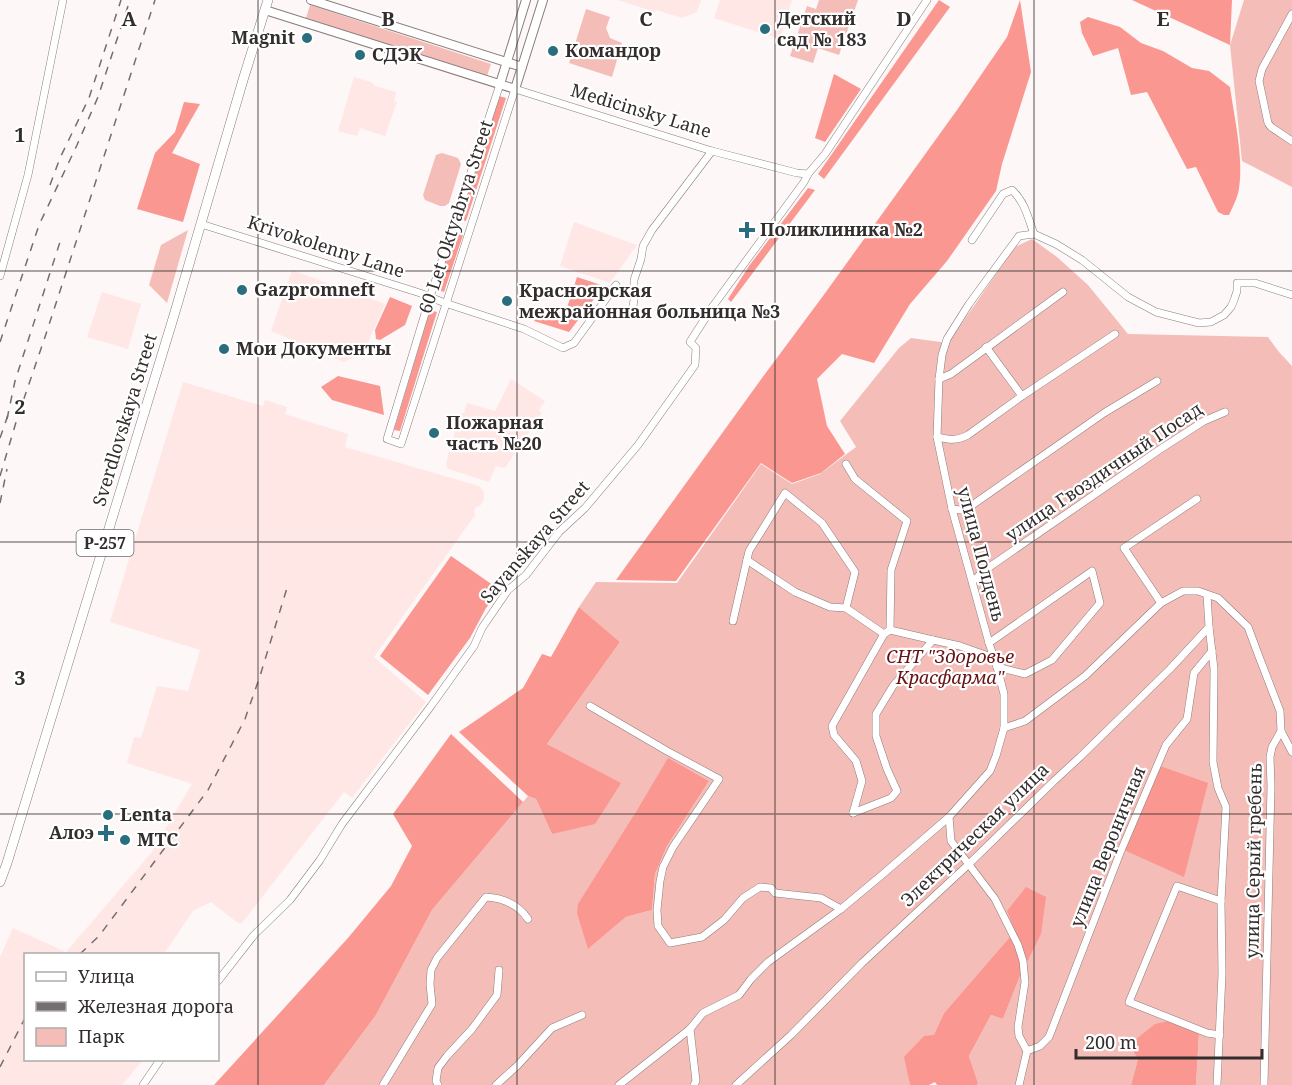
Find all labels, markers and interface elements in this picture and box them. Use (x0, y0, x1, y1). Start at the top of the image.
text: A (121, 5, 137, 32)
text: B (381, 5, 395, 32)
text: C (639, 5, 653, 32)
text: D (896, 5, 912, 32)
text: E (1156, 5, 1170, 32)
place label: Детский сад № 183 (777, 6, 867, 51)
marker: Детский сад № 183 (758, 22, 772, 36)
place label: Magnit (231, 25, 295, 49)
marker: Magnit (300, 31, 314, 45)
place label: Командор (565, 38, 661, 62)
place label: СДЭК (372, 42, 423, 66)
marker: Командор (546, 44, 560, 58)
marker: СДЭК (353, 48, 367, 62)
street label: Medicinsky Lane (568, 77, 714, 143)
street label: 60 Let Oktyabrya Street (412, 117, 498, 316)
text: 1 (14, 121, 26, 148)
street label: Krivokolenny Lane (245, 209, 408, 283)
place label: Поликлиника №2 (760, 217, 923, 241)
marker: Поликлиника №2 (738, 221, 756, 239)
place label: Gazpromneft (254, 277, 375, 301)
place label: Красноярская межрайонная больница №3 (519, 278, 780, 323)
marker: Gazpromneft (235, 283, 249, 297)
marker: Красноярская межрайонная больница №3 (500, 294, 514, 308)
street label: Sverdlovskaya Street (86, 330, 162, 509)
place label: Мои Документы (236, 336, 391, 360)
marker: Мои Документы (217, 342, 231, 356)
text: 2 (14, 393, 26, 420)
street label: улица Гвоздичный Посад (1000, 396, 1206, 546)
place label: Пожарная часть №20 (446, 410, 543, 455)
marker: Пожарная часть №20 (427, 426, 441, 440)
street label: Sayanskaya Street (474, 475, 594, 608)
street label: улица Полдень (952, 484, 1012, 624)
road number: Р-257 (76, 530, 134, 556)
park label: СНТ "Здоровье Красфарма" (886, 644, 1014, 689)
text: 3 (14, 664, 26, 691)
street label: Электрическая улица (895, 757, 1054, 911)
street label: улица Вероничная (1064, 763, 1150, 931)
street label: улица Серый гребень (1239, 763, 1267, 959)
place label: Lenta (120, 802, 172, 826)
marker: Lenta (101, 808, 115, 822)
place label: Алоэ (49, 820, 94, 844)
marker: Алоэ (99, 826, 113, 840)
place label: МТС (137, 827, 179, 851)
marker: МТС (118, 833, 132, 847)
legend (24, 953, 219, 1061)
text: Улица (78, 964, 135, 988)
text: Железная дорога (77, 994, 234, 1018)
scale bar (1076, 1022, 1262, 1060)
text: Парк (78, 1024, 125, 1048)
text: 200 m (1085, 1030, 1137, 1054)

